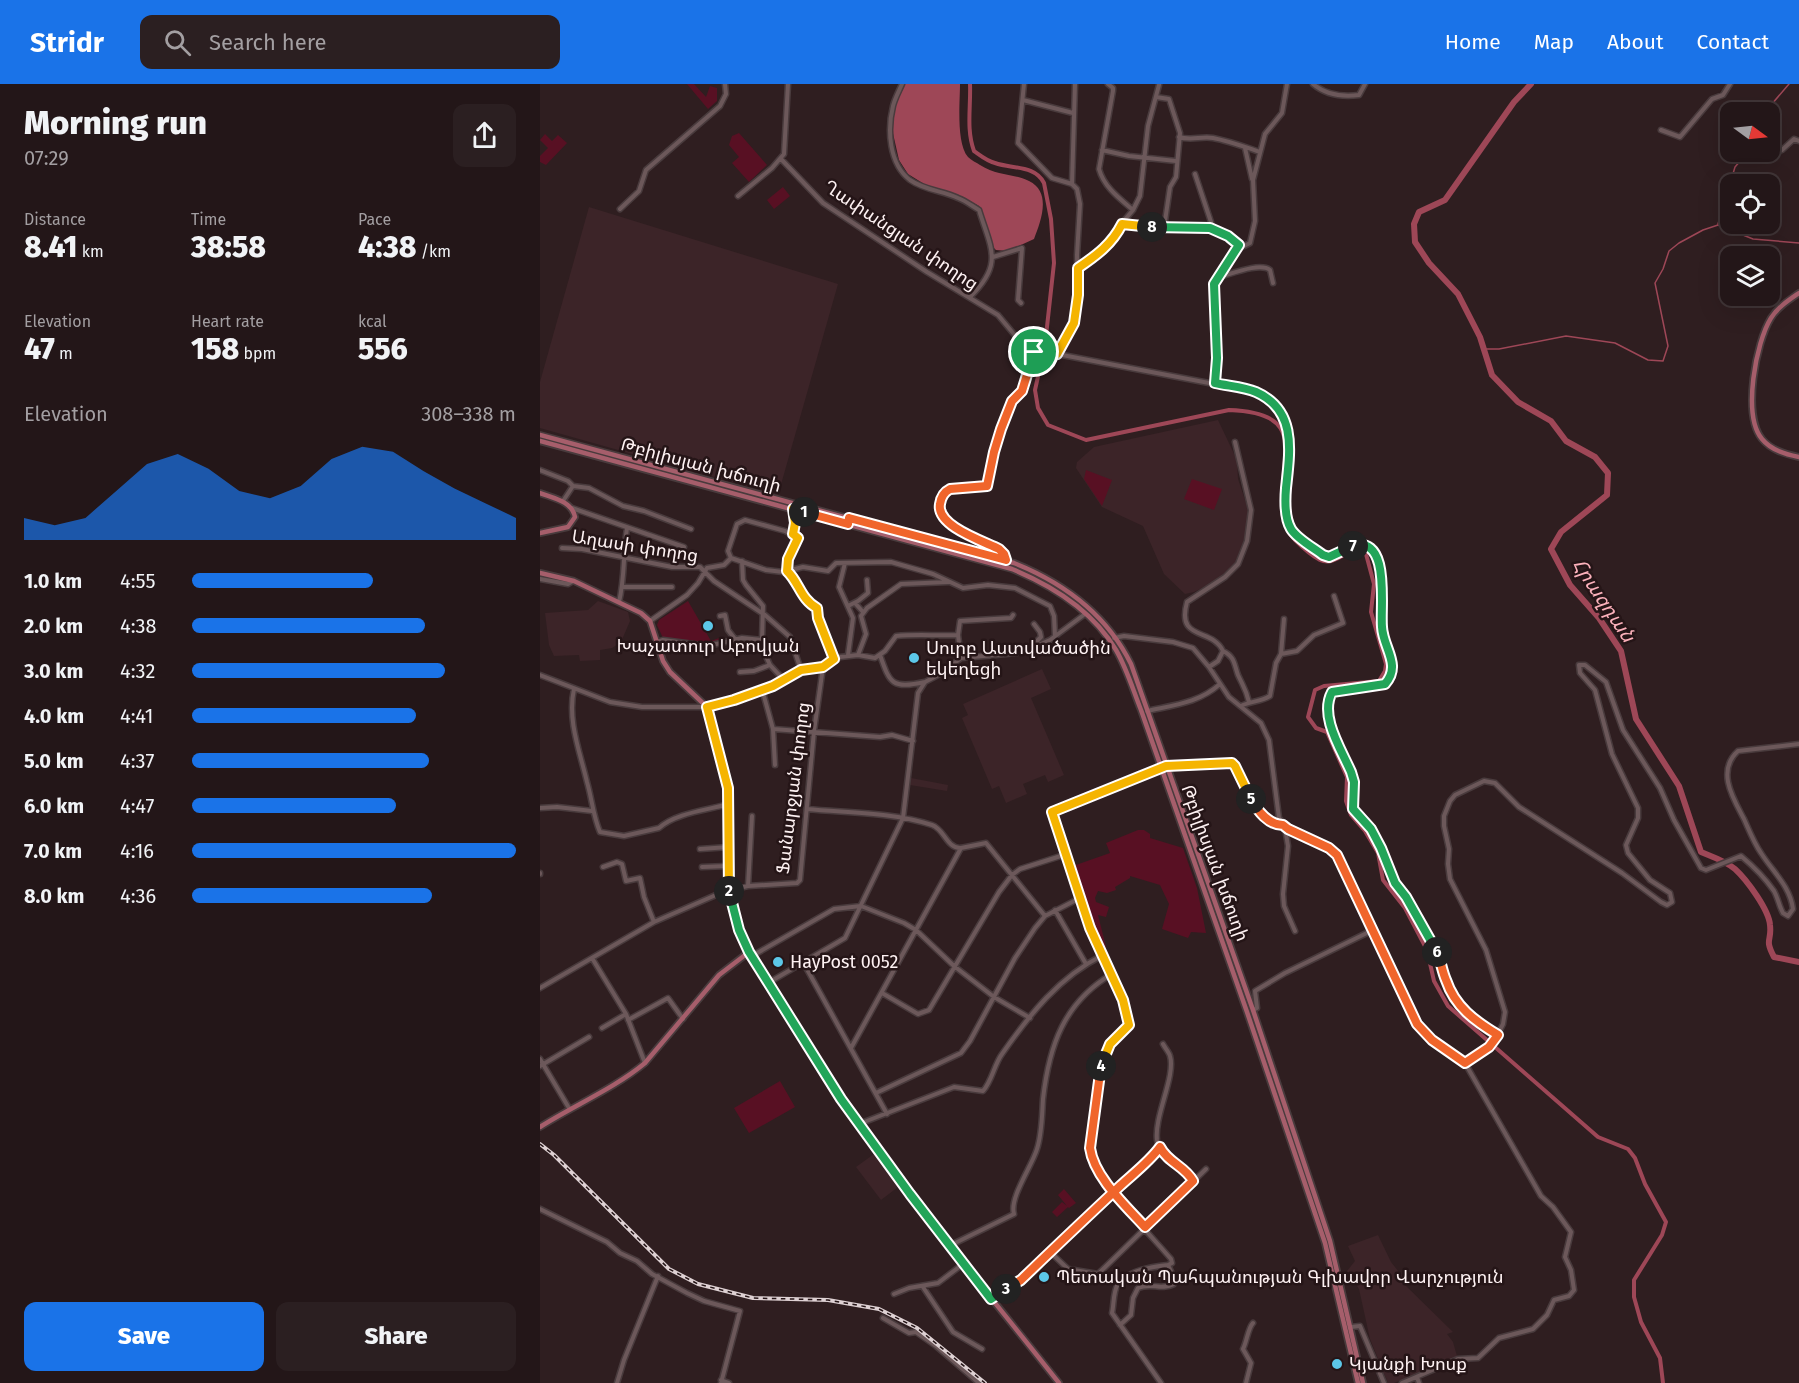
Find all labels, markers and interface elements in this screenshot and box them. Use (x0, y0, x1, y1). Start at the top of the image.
search box (140, 15, 560, 69)
text: Stridr (30, 26, 104, 59)
icon: search (161, 26, 194, 59)
text: Search here (209, 29, 327, 56)
text: Home (1445, 29, 1501, 55)
text: Map (1534, 29, 1574, 55)
text: About (1607, 29, 1664, 55)
text: Contact (1697, 29, 1769, 55)
north arrow (1720, 102, 1780, 162)
map controls (1720, 102, 1780, 306)
text: Morning run (24, 103, 207, 143)
button: share (453, 104, 516, 167)
text: 07:29 (24, 146, 69, 170)
button: locate (1720, 174, 1780, 234)
street label: Ղափանցյան փողոց (820, 175, 982, 295)
text: Distance (24, 210, 86, 229)
text: Time (191, 210, 226, 229)
text: Pace (358, 210, 391, 229)
pin: 8 (1137, 212, 1167, 242)
text: 8 (1147, 217, 1157, 236)
text: 8.41 (24, 229, 78, 265)
text: 38:58 (191, 229, 266, 265)
text: 4:38 (358, 229, 416, 265)
text: km (78, 242, 104, 261)
text: /km (416, 242, 451, 261)
button: layers (1720, 246, 1780, 306)
text: Elevation (24, 312, 91, 331)
text: Heart rate (191, 312, 264, 331)
text: kcal (358, 312, 387, 331)
pin (1008, 326, 1059, 377)
text: 47 (24, 331, 55, 367)
text: 158 (191, 331, 239, 367)
text: 556 (358, 331, 408, 367)
icon: arrive (1017, 335, 1050, 368)
text: m (55, 344, 73, 363)
text: bpm (239, 344, 276, 363)
text: Elevation (24, 402, 108, 426)
text: 308–338 m (421, 402, 516, 426)
street label: Թբիլիսյան խճուղի (619, 433, 783, 497)
pin: 1 (789, 497, 819, 527)
text: 1 (800, 502, 808, 521)
street label: Աղասի փողոց (570, 525, 700, 567)
pin: 7 (1338, 531, 1368, 561)
text: 7 (1349, 536, 1357, 555)
water label: Հրազդան (1567, 554, 1641, 647)
text: 1.0 km (24, 569, 82, 593)
text: 4:55 (120, 569, 155, 593)
text: 2.0 km (24, 614, 83, 638)
text: 4:38 (120, 614, 157, 638)
marker: Խաչատուր Աբովյան (701, 619, 715, 633)
place label: Խաչատուր Աբովյան (617, 635, 799, 657)
place label: Սուրբ Աստվածածին եկեղեցի (926, 637, 1111, 680)
marker: Սուրբ Աստվածածին եկեղեցի (907, 651, 921, 665)
text: 3.0 km (24, 659, 83, 683)
text: 4:32 (120, 659, 155, 683)
street label: Ֆանարջյան փողոց (772, 701, 814, 875)
text: 4.0 km (24, 704, 84, 728)
text: 4:41 (120, 704, 153, 728)
text: 5.0 km (24, 749, 84, 773)
text: 4:37 (120, 749, 154, 773)
street label: Թբիլիսյան խճուղի (1176, 782, 1254, 944)
pin: 5 (1236, 784, 1266, 814)
text: 5 (1247, 789, 1255, 808)
text: 6.0 km (24, 794, 84, 818)
text: 4:47 (120, 794, 154, 818)
text: 7.0 km (24, 839, 82, 863)
text: 4:16 (120, 839, 154, 863)
pin: 2 (714, 876, 744, 906)
text: 2 (725, 881, 733, 900)
text: 8.0 km (24, 884, 85, 908)
text: 4:36 (120, 884, 156, 908)
pin: 6 (1422, 937, 1452, 967)
text: 6 (1432, 942, 1442, 961)
place label: HayPost 0052 (790, 951, 899, 973)
marker: HayPost 0052 (771, 955, 785, 969)
pin: 4 (1086, 1051, 1116, 1081)
text: 4 (1096, 1056, 1106, 1075)
place label: Պետական Պահպանության Գլխավոր Վարչություն (1056, 1266, 1504, 1288)
marker: Պետական Պահպանության Գլխավոր Վարչություն (1037, 1270, 1051, 1284)
pin: 3 (991, 1274, 1021, 1304)
text: 3 (1002, 1279, 1010, 1298)
button: Save (24, 1302, 264, 1371)
button: Share (276, 1302, 516, 1371)
place label: Կյանքի Խոսք (1349, 1353, 1467, 1375)
marker: Կյանքի Խոսք (1330, 1357, 1344, 1371)

